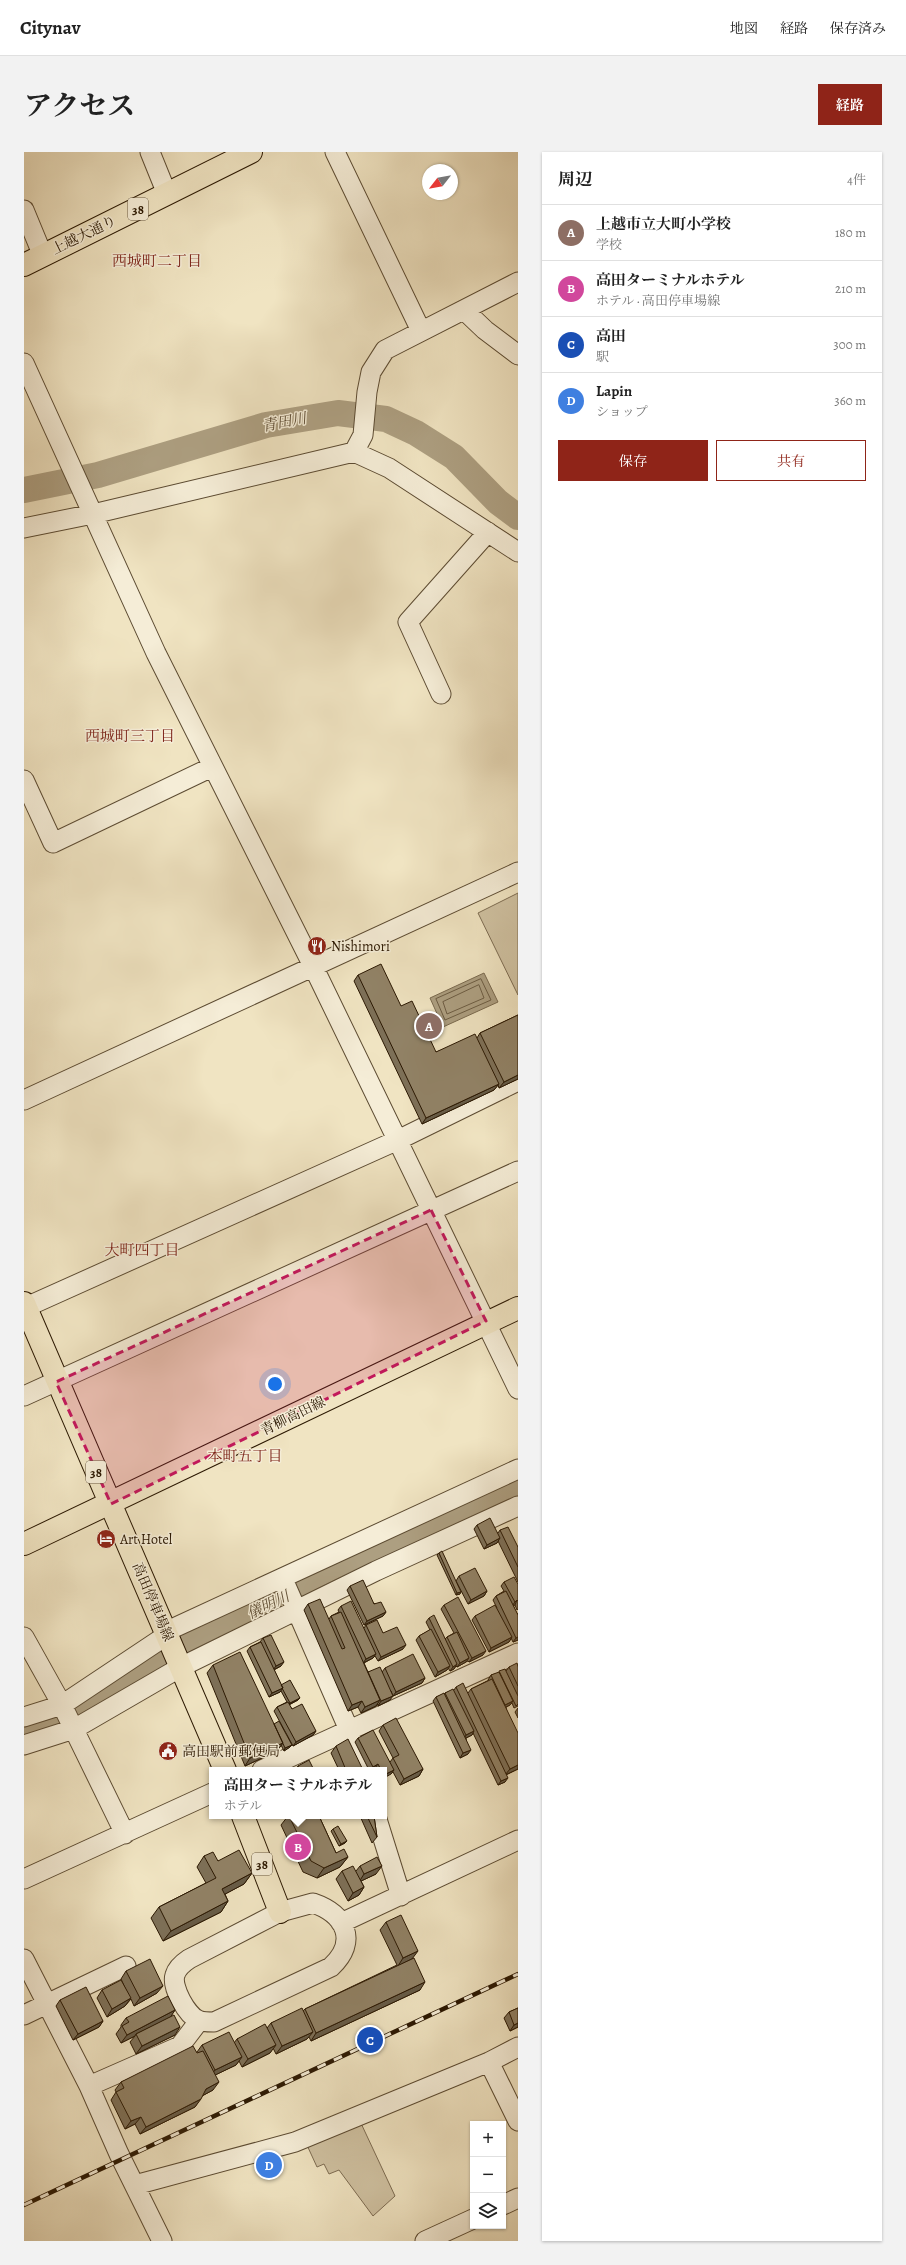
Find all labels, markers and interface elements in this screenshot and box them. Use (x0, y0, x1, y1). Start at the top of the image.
text: Citynav (20, 15, 81, 41)
text: 地図 (730, 19, 758, 38)
text: 経路 (780, 19, 808, 38)
text: 保存済み (830, 19, 886, 38)
button: 経路 (818, 84, 882, 125)
text: アクセス (24, 87, 135, 125)
north arrow (422, 164, 458, 200)
text: 周辺 (558, 168, 592, 191)
text: 4件 (847, 171, 866, 188)
road number: 38 (128, 198, 148, 220)
street label: 上越大通り (48, 211, 120, 259)
text: 上越市立大町小学校 (596, 214, 731, 234)
text: A (567, 224, 575, 241)
text: 180 m (835, 224, 866, 241)
text: 学校 (596, 236, 622, 253)
district label: 西城町二丁目 (112, 251, 202, 271)
text: 高田ターミナルホテル (596, 270, 745, 290)
text: B (567, 280, 575, 297)
text: 210 m (835, 280, 866, 297)
text: ホテル · 高田停車場線 (596, 292, 720, 309)
text: 高田 (596, 326, 626, 346)
text: C (567, 336, 575, 353)
text: 300 m (833, 336, 866, 353)
text: 駅 (596, 348, 609, 365)
text: Lapin (596, 381, 632, 401)
text: D (566, 392, 576, 409)
text: 360 m (834, 392, 866, 409)
text: ショップ (596, 403, 648, 420)
water label: 青田川 (260, 408, 310, 436)
button: 保存 (558, 440, 708, 481)
button: 共有 (716, 440, 866, 481)
district label: 西城町三丁目 (85, 726, 175, 746)
restaurant icon: Nishimori (306, 935, 328, 957)
place label: Nishimori (331, 937, 390, 956)
pin: A (416, 1011, 442, 1041)
district label: 大町四丁目 (104, 1240, 180, 1260)
your location (265, 1374, 285, 1394)
street label: 青柳高田線 (257, 1392, 329, 1440)
district label: 本町五丁目 (207, 1446, 283, 1466)
road number: 38 (86, 1461, 106, 1483)
hotel icon: Art Hotel (95, 1528, 117, 1550)
place label: Art Hotel (119, 1530, 173, 1549)
street label: 高田停車場線 (128, 1560, 178, 1644)
water label: 儀明川 (243, 1585, 294, 1624)
public building icon: 高田駅前郵便局 (157, 1740, 179, 1762)
place label: 高田駅前郵便局 (182, 1742, 280, 1761)
popup (209, 1767, 387, 1819)
text: 高田ターミナルホテル (224, 1775, 372, 1795)
text: ホテル (224, 1797, 262, 1814)
pin: B (285, 1832, 311, 1862)
road number: 38 (252, 1853, 272, 1875)
pin: C (357, 2025, 383, 2055)
map controls (470, 2121, 506, 2229)
button: + (470, 2121, 506, 2157)
pin: D (256, 2150, 282, 2180)
button: − (470, 2157, 506, 2193)
button: layers (470, 2193, 506, 2229)

